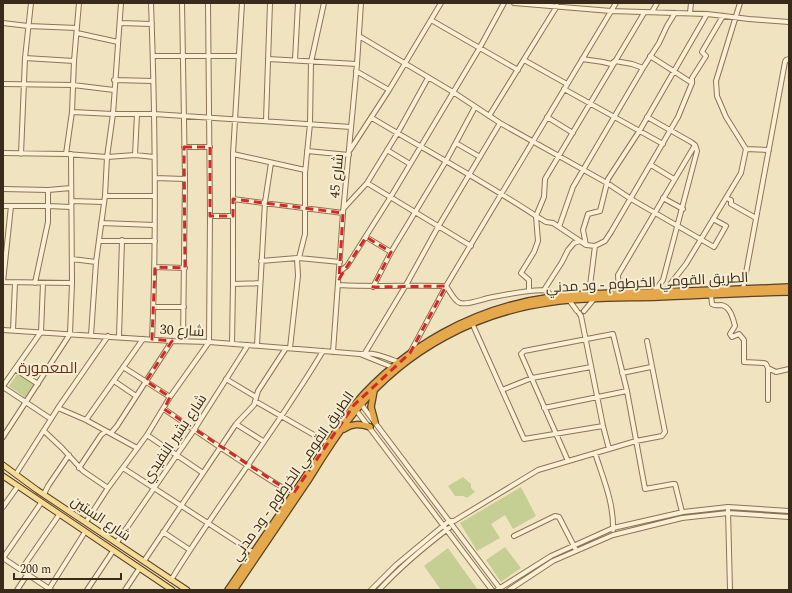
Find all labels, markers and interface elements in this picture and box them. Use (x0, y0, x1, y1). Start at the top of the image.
street label: شارع 45 (324, 153, 349, 199)
street label: الطريق القومي الخرطوم - ود مدني (545, 267, 749, 299)
street label: شارع 30 (159, 319, 205, 342)
district label: المعمورة (18, 357, 78, 380)
street label: الطريق القومي الخرطوم - ود مدني (226, 387, 360, 566)
street label: شارع بشير النفيدي (137, 390, 213, 487)
street label: شارع الستين (67, 491, 135, 546)
scale bar (14, 555, 121, 581)
text: 200 m (20, 560, 51, 579)

